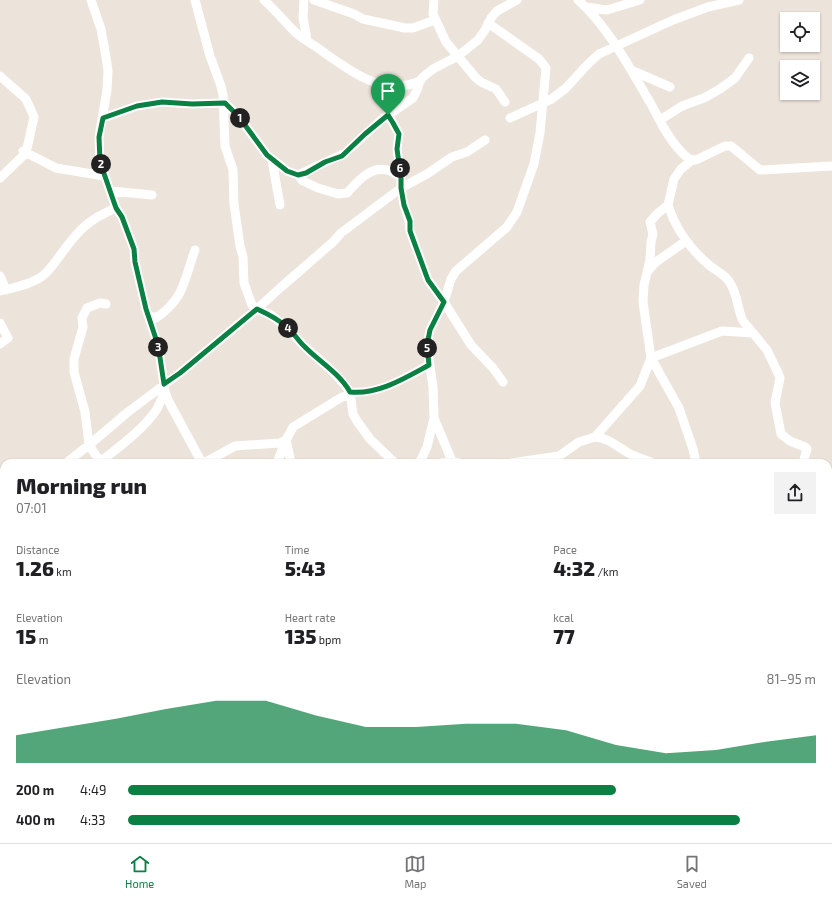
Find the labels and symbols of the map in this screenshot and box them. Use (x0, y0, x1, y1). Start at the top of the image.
pin (371, 74, 405, 115)
pin: 1 (230, 108, 250, 128)
pin: 2 (91, 154, 111, 174)
pin: 6 (390, 158, 410, 178)
pin: 4 (278, 318, 298, 338)
pin: 3 (148, 337, 168, 357)
pin: 5 (417, 338, 437, 358)

